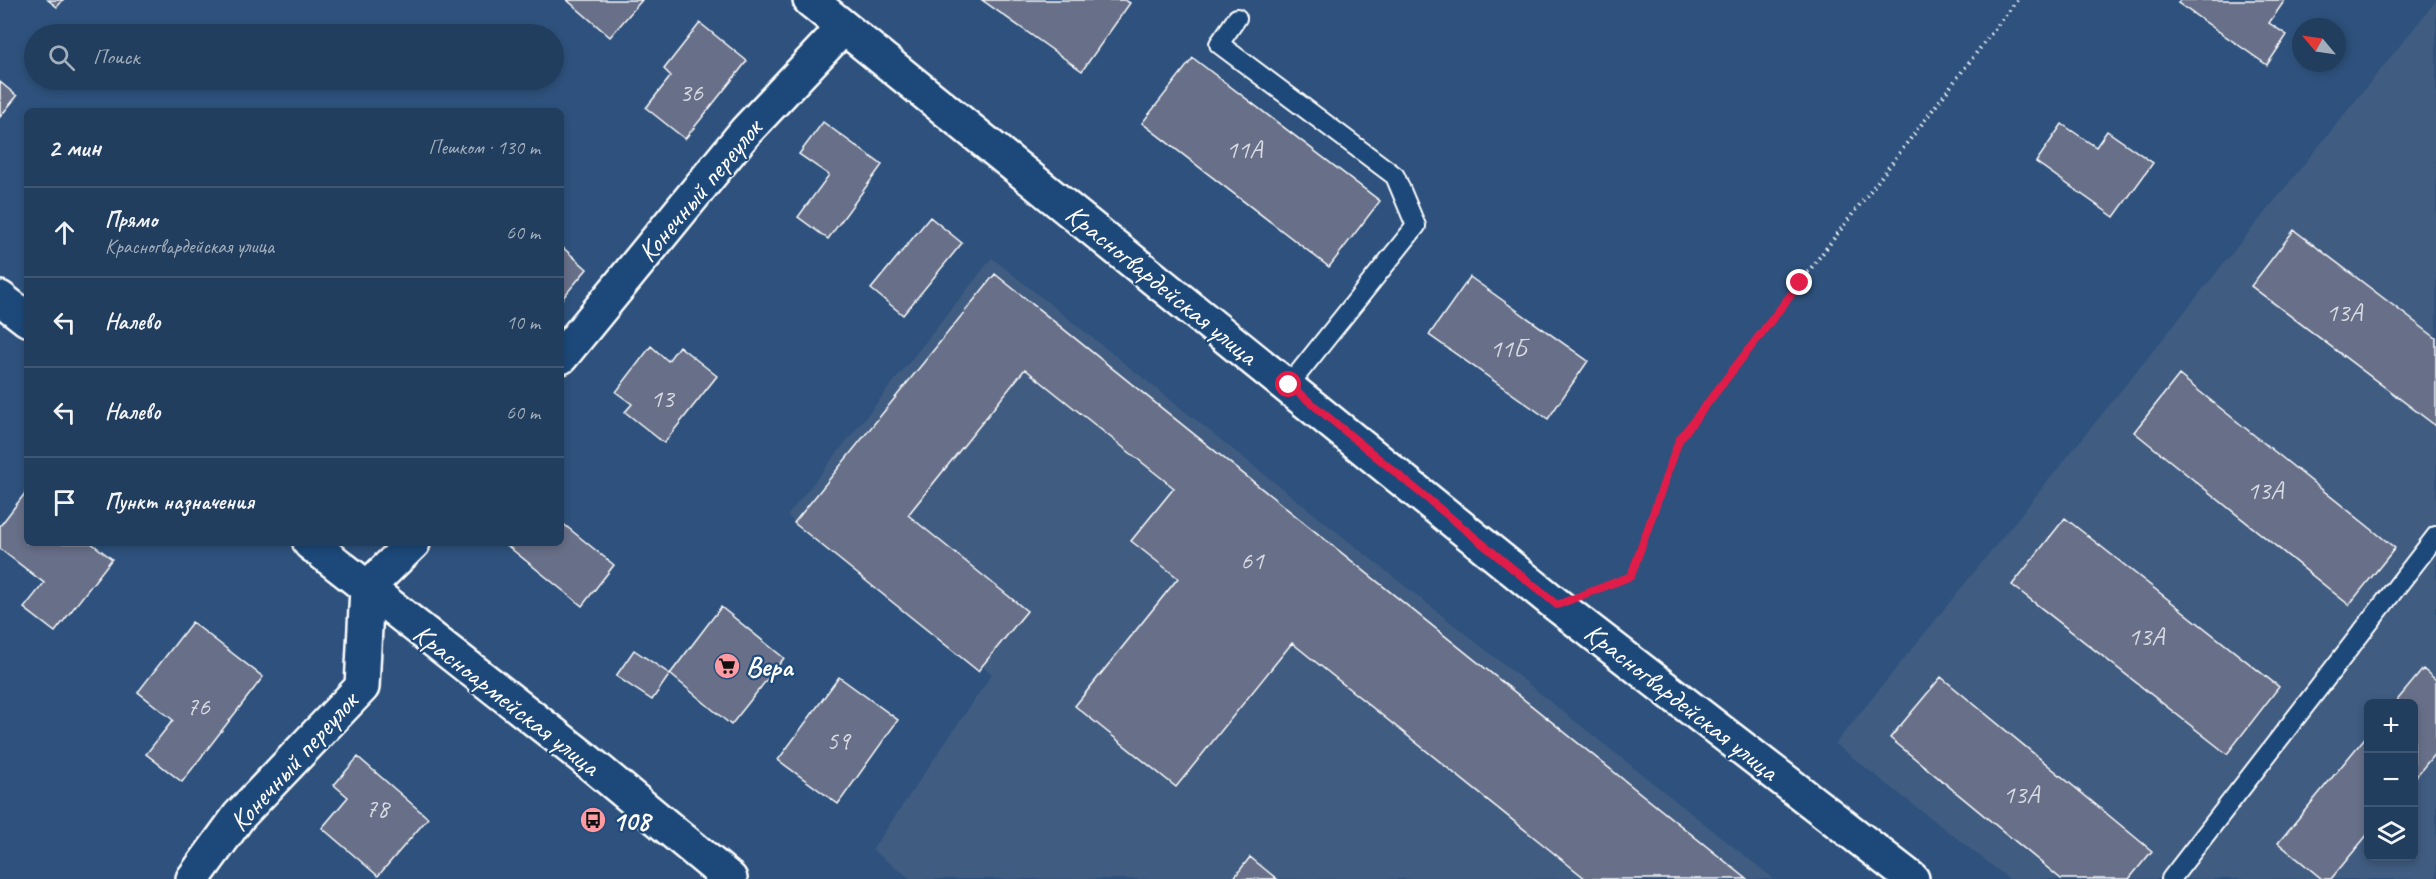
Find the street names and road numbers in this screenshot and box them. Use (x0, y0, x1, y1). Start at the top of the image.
street label: Конечный переулок (629, 110, 771, 269)
street label: Красногвардейская улица (1059, 196, 1266, 374)
street label: Красногвардейская улица (1578, 615, 1787, 789)
street label: Красноармейская улица (406, 616, 608, 784)
street label: Конечный переулок (222, 682, 367, 838)

